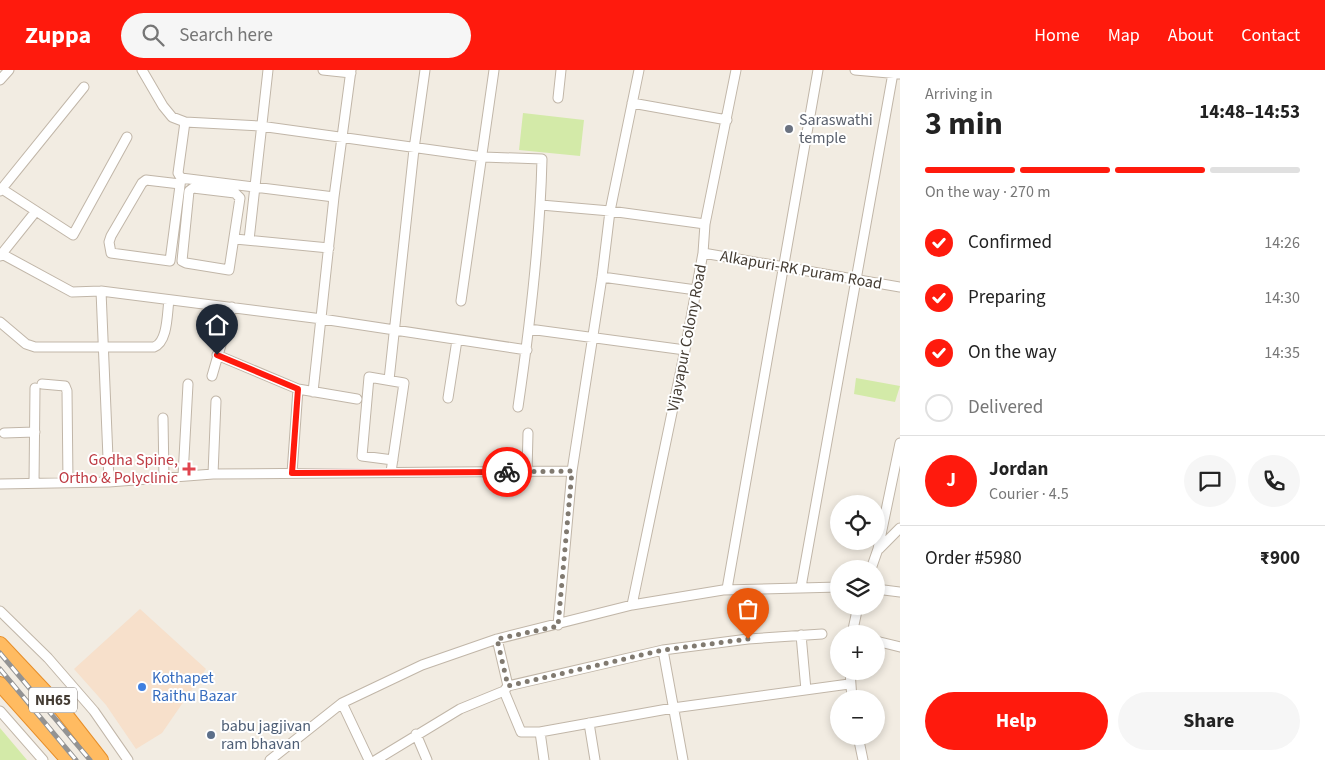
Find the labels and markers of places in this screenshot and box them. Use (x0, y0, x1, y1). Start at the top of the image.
place label: Saraswathi temple (799, 109, 873, 149)
marker: Saraswathi temple (783, 123, 795, 135)
pin (196, 304, 238, 355)
place label: Godha Spine, Ortho & Polyclinic (59, 449, 178, 489)
marker: Godha Spine, Ortho & Polyclinic (182, 462, 196, 476)
pin (727, 588, 769, 639)
place label: Kothapet Raithu Bazar (152, 667, 237, 707)
marker: Kothapet Raithu Bazar (136, 681, 148, 693)
place label: babu jagjivan ram bhavan (221, 715, 311, 755)
marker: babu jagjivan ram bhavan (205, 729, 217, 741)

